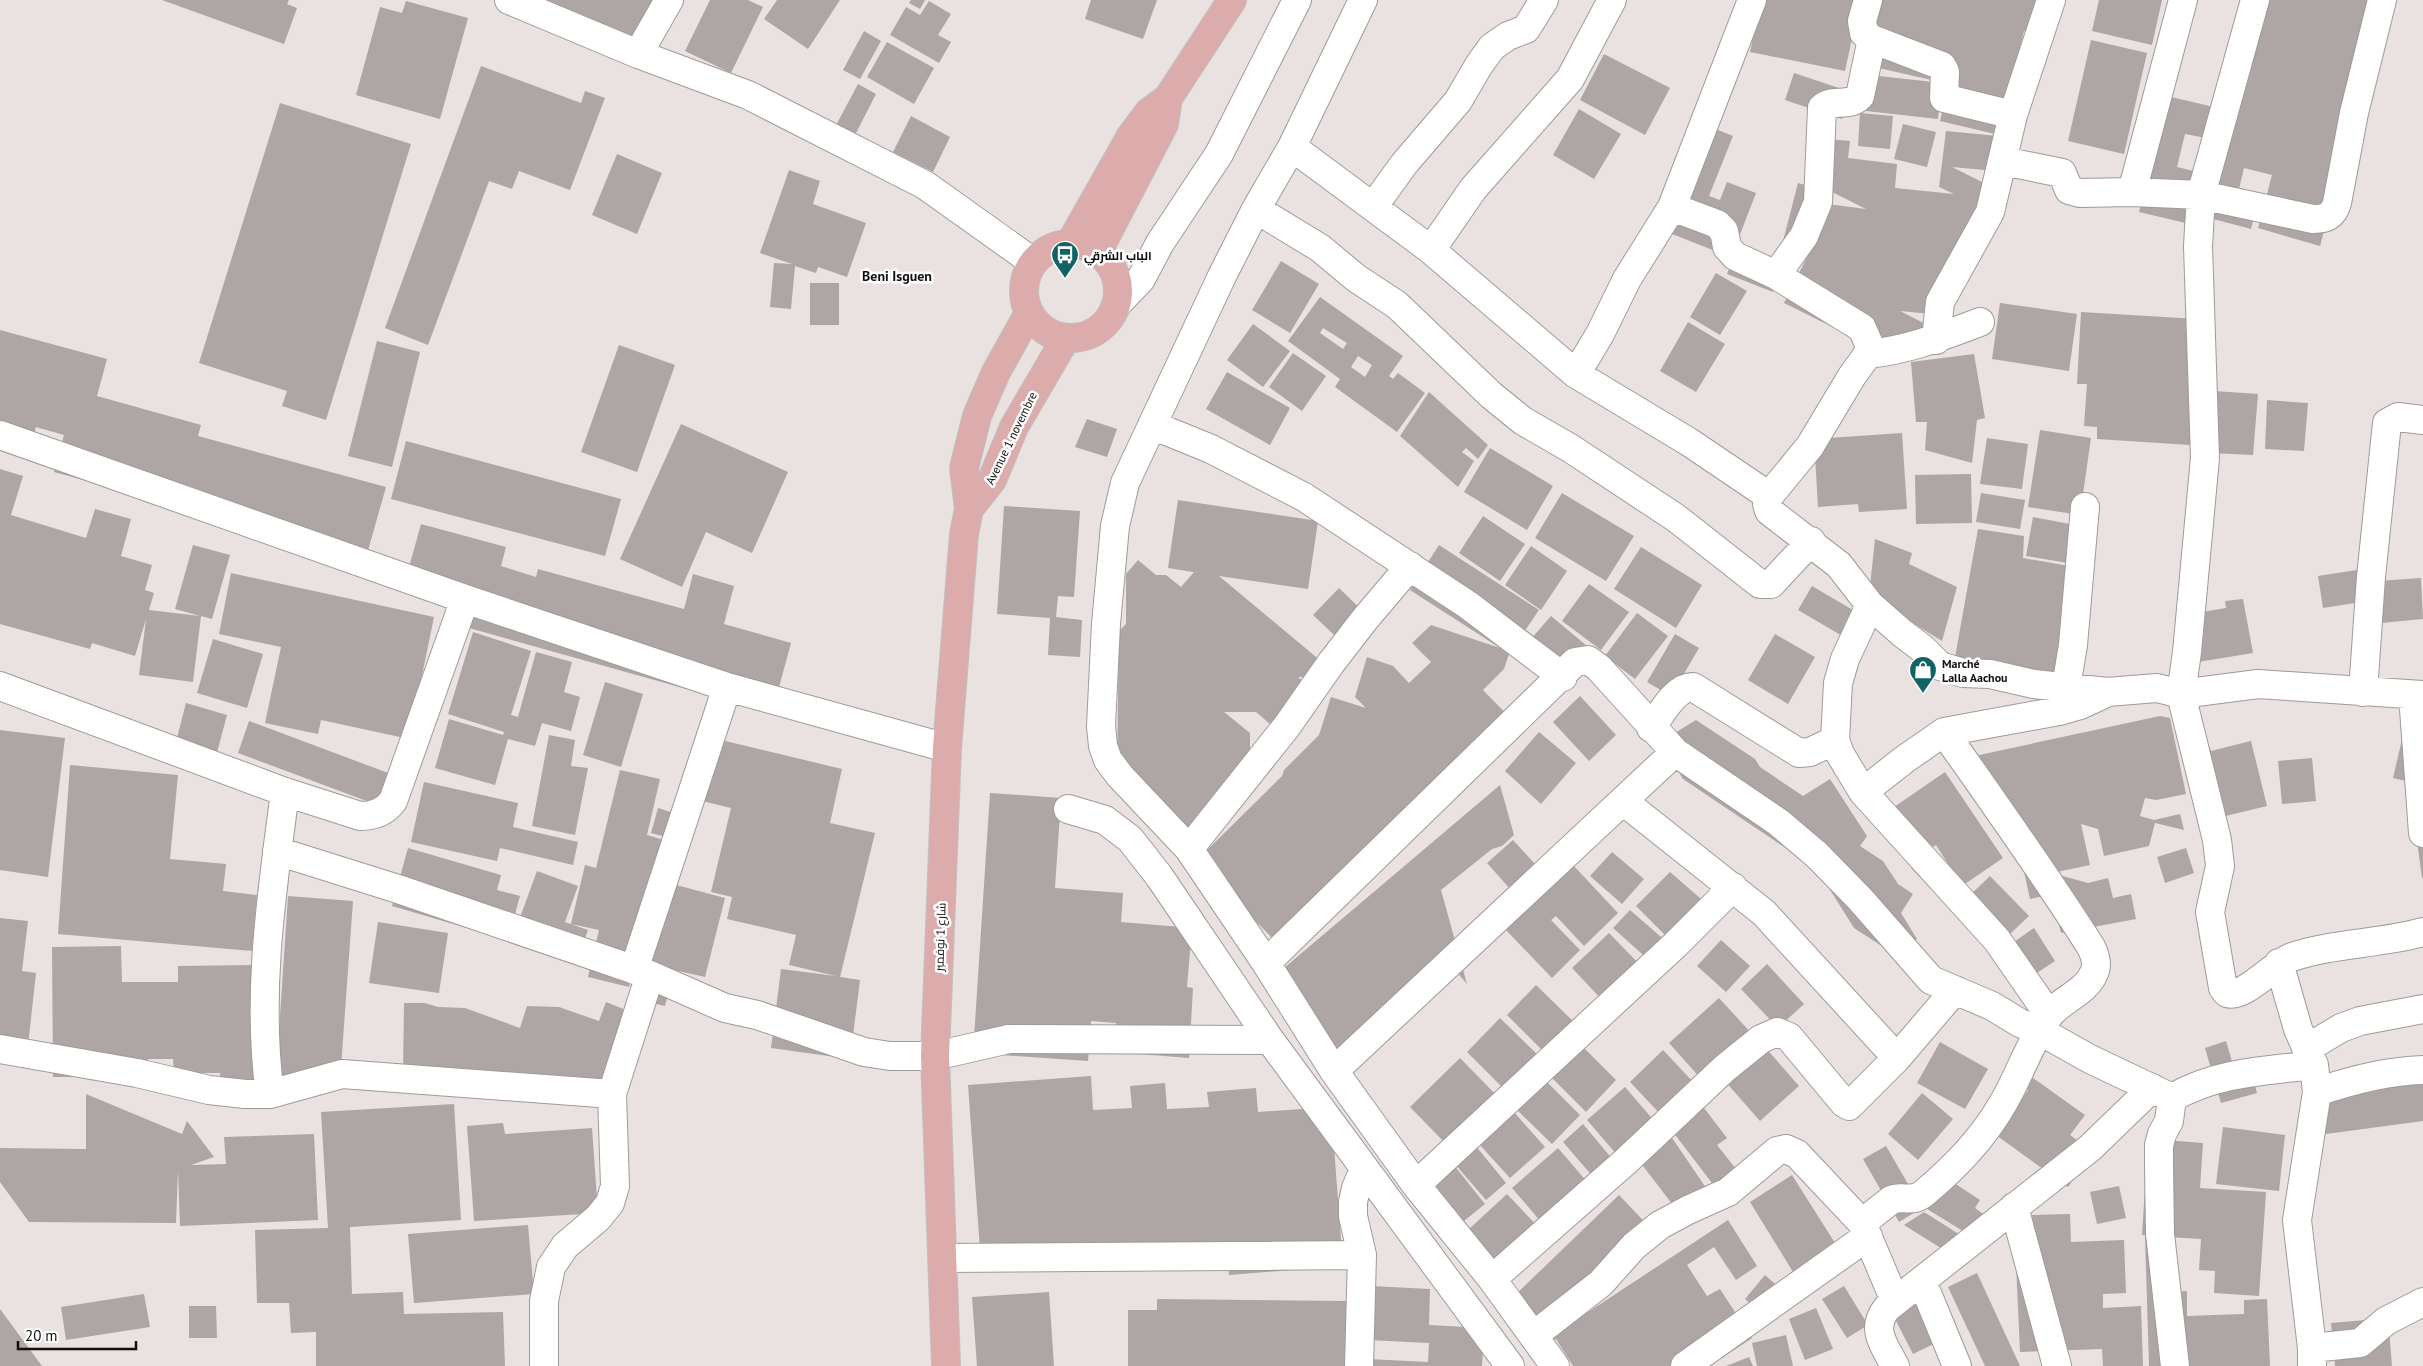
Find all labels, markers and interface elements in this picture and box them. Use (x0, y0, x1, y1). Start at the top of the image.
bus stop icon: الباب الشرقي (1050, 240, 1080, 279)
place label: الباب الشرقي (1084, 248, 1152, 266)
district label: Beni Isguen (862, 267, 932, 285)
street label: Avenue 1 novembre (982, 389, 1040, 487)
shop icon: Marché Lalla Aachou (1908, 655, 1938, 694)
place label: Marché Lalla Aachou (1942, 656, 2008, 685)
street label: شارع 1 نوفمبر (931, 902, 950, 973)
scale bar (18, 1318, 135, 1350)
text: 20 m (25, 1326, 58, 1345)

